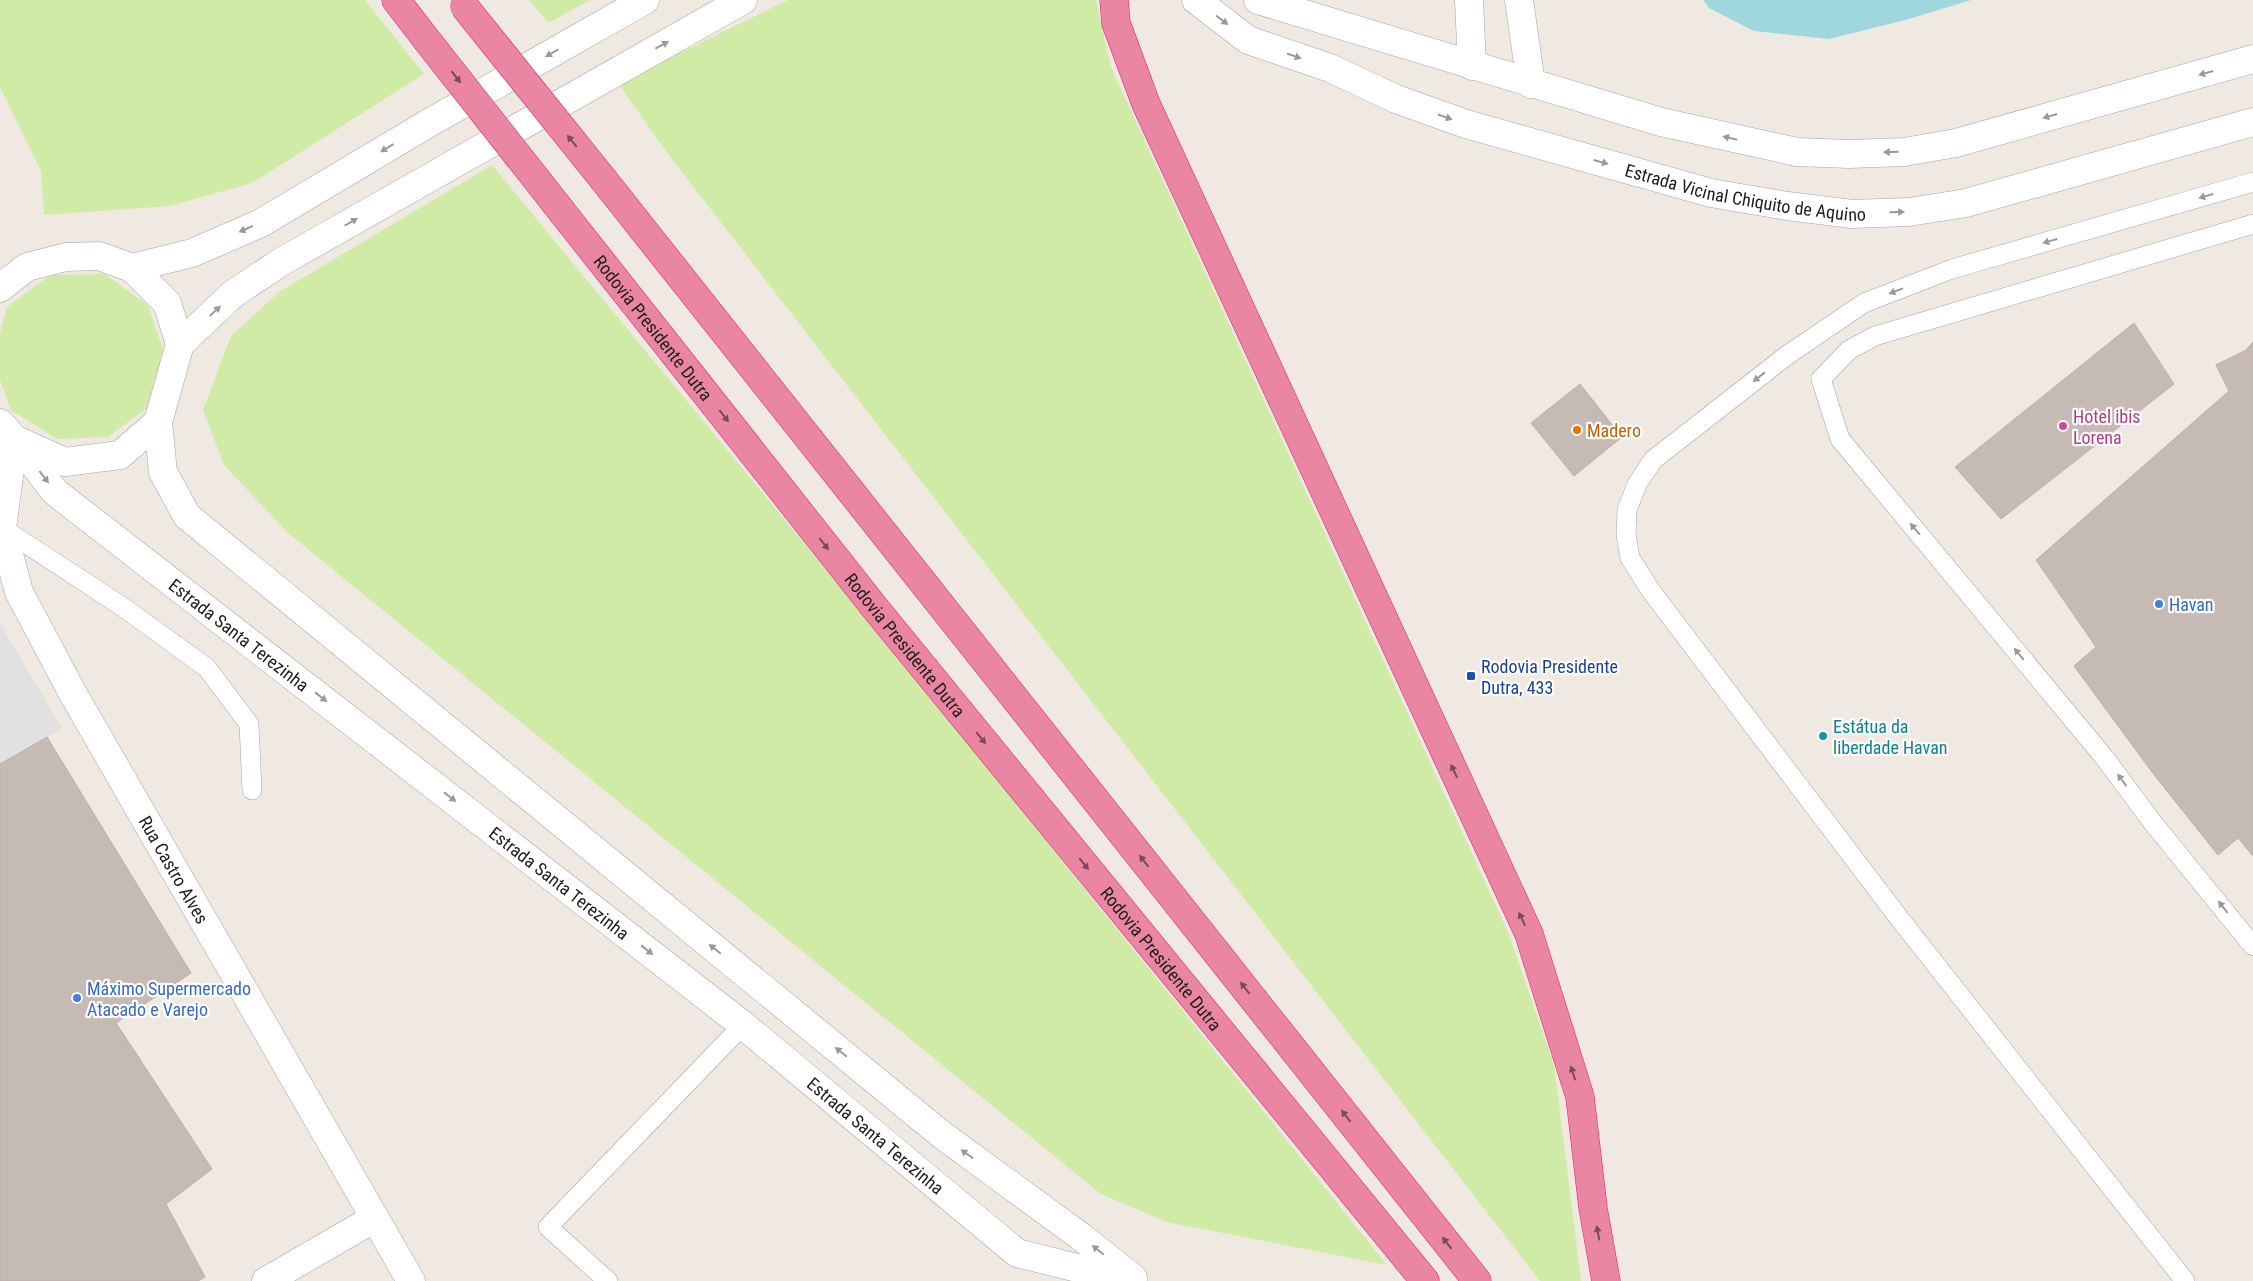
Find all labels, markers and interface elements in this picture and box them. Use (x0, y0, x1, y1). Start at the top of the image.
one-way arrow (1215, 15, 1229, 25)
one-way arrow (655, 41, 668, 50)
one-way arrow (545, 49, 559, 57)
one-way arrow (1287, 53, 1302, 60)
one-way arrow (2198, 69, 2213, 77)
one-way arrow (451, 70, 462, 83)
one-way arrow (1438, 113, 1453, 121)
one-way arrow (2042, 113, 2057, 121)
one-way arrow (1723, 134, 1738, 142)
one-way arrow (567, 135, 578, 148)
one-way arrow (380, 143, 394, 152)
one-way arrow (1883, 148, 1899, 156)
one-way arrow (1593, 158, 1608, 166)
street label: Estrada Vicinal Chiquito de Aquino (1623, 159, 1866, 225)
one-way arrow (2199, 192, 2214, 200)
one-way arrow (1890, 208, 1906, 216)
one-way arrow (345, 218, 358, 227)
one-way arrow (239, 225, 253, 233)
one-way arrow (2042, 237, 2057, 245)
street label: Rodovia Presidente Dutra (590, 251, 717, 404)
one-way arrow (1888, 288, 1903, 295)
one-way arrow (209, 305, 221, 317)
one-way arrow (1752, 372, 1766, 382)
place label: Hotel ibis Lorena (2073, 406, 2141, 448)
one-way arrow (718, 409, 729, 422)
place label: Madero (1587, 420, 1641, 441)
marker: Hotel ibis Lorena (2057, 420, 2069, 432)
marker: Madero (1571, 424, 1583, 436)
one-way arrow (38, 470, 49, 483)
one-way arrow (1909, 524, 1921, 536)
one-way arrow (819, 537, 830, 550)
street label: Rodovia Presidente Dutra (841, 569, 970, 721)
street label: Estrada Santa Terezinha (165, 574, 313, 695)
place label: Havan (2169, 594, 2214, 615)
marker: Havan (2153, 598, 2165, 610)
one-way arrow (2014, 648, 2025, 661)
place label: Rodovia Presidente Dutra, 433 (1481, 656, 1618, 698)
marker: Rodovia Presidente Dutra, 433 (1465, 670, 1477, 682)
one-way arrow (315, 692, 328, 703)
place label: Estátua da liberdade Havan (1833, 716, 1948, 758)
marker: Estátua da liberdade Havan (1817, 730, 1829, 742)
one-way arrow (976, 731, 987, 744)
one-way arrow (1450, 764, 1458, 778)
one-way arrow (2116, 774, 2127, 787)
one-way arrow (443, 792, 457, 802)
street label: Rua Castro Alves (135, 812, 213, 927)
street label: Estrada Santa Terezinha (485, 822, 633, 943)
one-way arrow (1138, 855, 1149, 868)
one-way arrow (1079, 857, 1090, 870)
street label: Rodovia Presidente Dutra (1097, 882, 1226, 1035)
one-way arrow (2217, 901, 2228, 914)
one-way arrow (1518, 911, 1526, 926)
one-way arrow (709, 943, 722, 954)
one-way arrow (640, 945, 653, 956)
place label: Máximo Supermercado Atacado e Varejo (87, 978, 251, 1020)
one-way arrow (1239, 982, 1250, 995)
marker: Máximo Supermercado Atacado e Varejo (71, 992, 83, 1004)
one-way arrow (834, 1046, 847, 1057)
one-way arrow (1568, 1065, 1576, 1080)
street label: Estrada Santa Terezinha (803, 1073, 948, 1198)
one-way arrow (1341, 1109, 1351, 1122)
one-way arrow (960, 1149, 974, 1159)
one-way arrow (1593, 1225, 1601, 1241)
one-way arrow (1442, 1237, 1453, 1250)
one-way arrow (1092, 1245, 1105, 1256)

